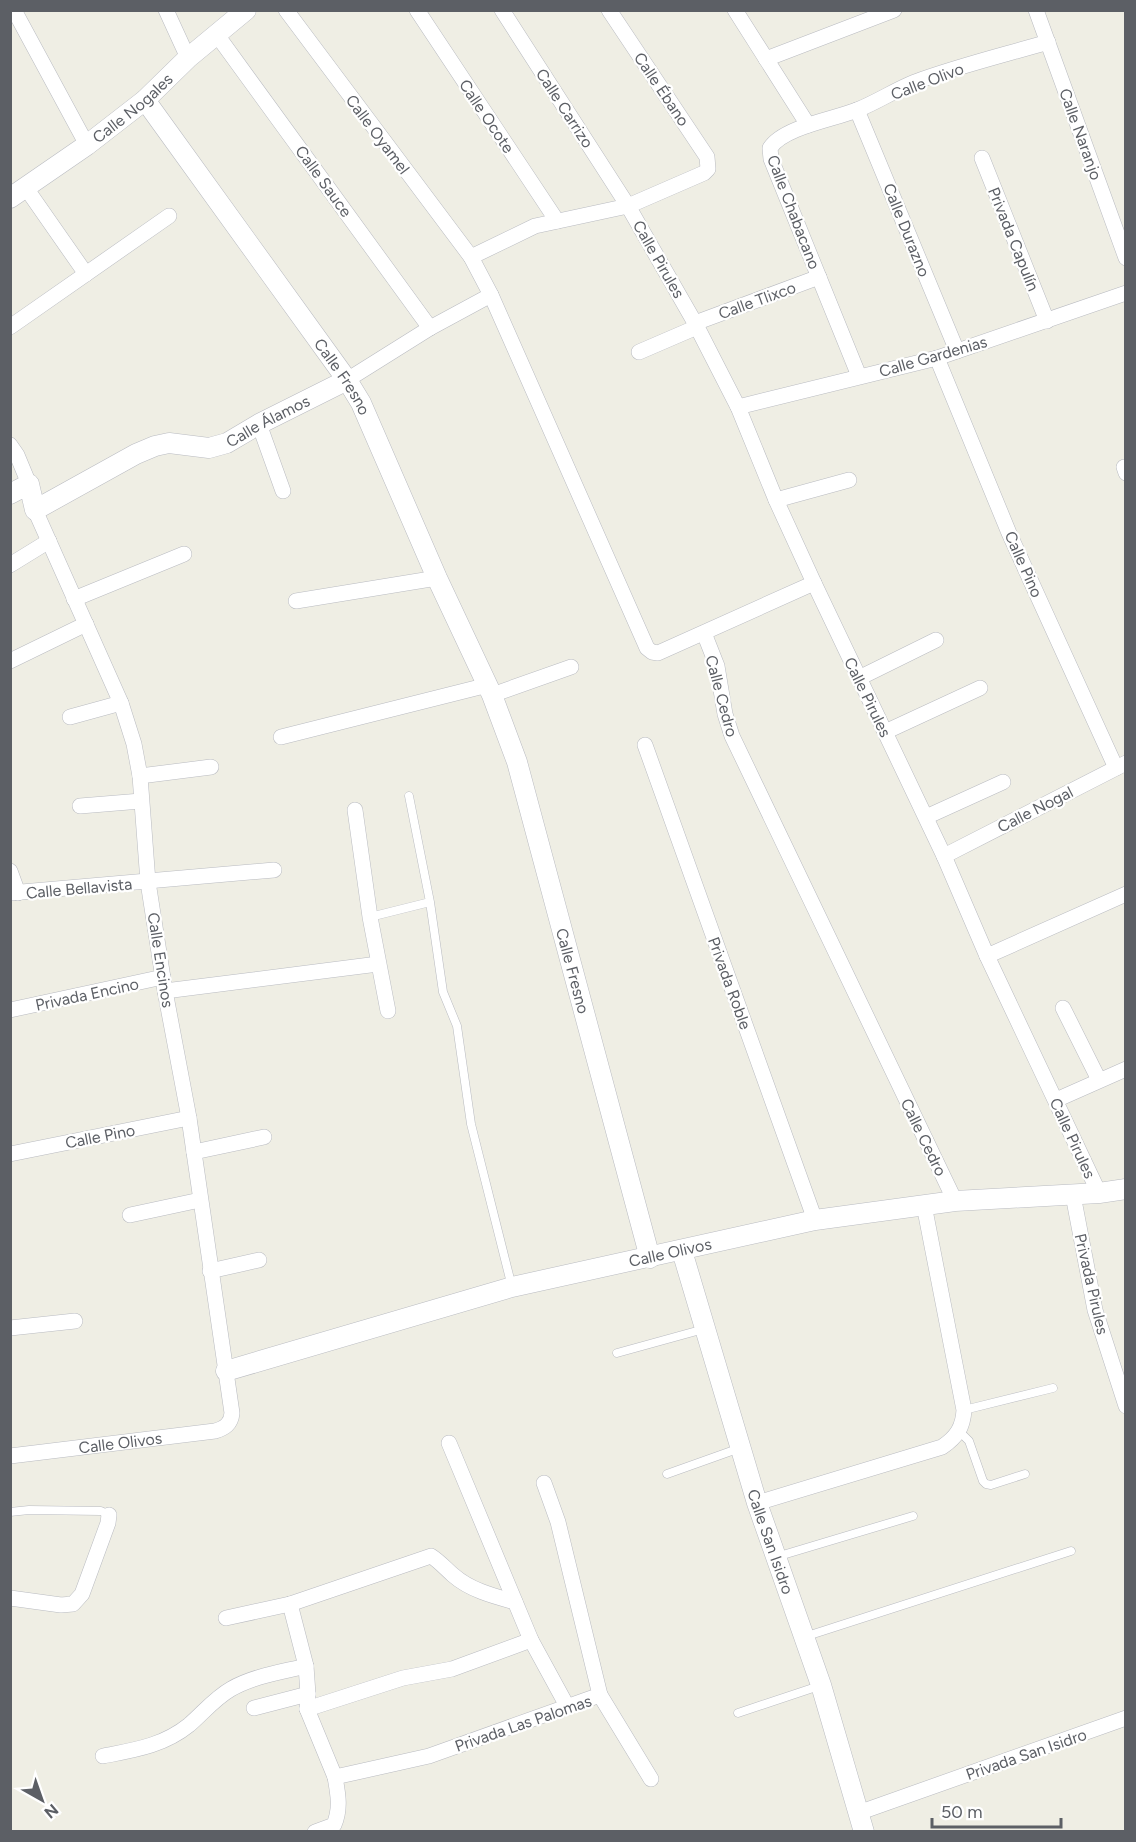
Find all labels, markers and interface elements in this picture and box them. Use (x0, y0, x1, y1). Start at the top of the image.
street label: Calle Ébano (630, 49, 693, 130)
street label: Calle Olivo (888, 59, 966, 104)
street label: Calle Carrizo (532, 65, 597, 152)
street label: Calle Nogales (89, 70, 177, 147)
street label: Calle Ocote (455, 76, 518, 157)
street label: Calle Naranjo (1055, 86, 1106, 183)
street label: Calle Oyamel (342, 91, 414, 178)
street label: Calle Sauce (291, 142, 356, 221)
street label: Calle Chabacano (763, 152, 824, 272)
street label: Calle Durazno (879, 181, 934, 280)
street label: Privada Capulín (984, 184, 1043, 294)
street label: Calle Pirules (629, 217, 688, 301)
street label: Calle Tlixco (716, 278, 798, 323)
street label: Calle Gardenias (877, 332, 989, 381)
street label: Calle Fresno (310, 335, 374, 418)
street label: Calle Álamos (223, 391, 313, 451)
street label: Calle Pino (1001, 528, 1047, 600)
street label: Calle Cedro (702, 653, 742, 739)
street label: Calle Pirules (840, 654, 895, 740)
street label: Calle Nogal (994, 782, 1076, 837)
street label: Calle Bellavista (25, 874, 133, 903)
street label: Calle Encinos (144, 911, 177, 1009)
street label: Calle Fresno (552, 926, 593, 1016)
street label: Privada Roble (704, 934, 755, 1032)
street label: Privada Encino (34, 974, 140, 1015)
street label: Calle Cedro (897, 1095, 950, 1179)
street label: Calle Pirules (1046, 1095, 1099, 1181)
street label: Calle Pino (64, 1120, 137, 1153)
street label: Privada Pirules (1071, 1232, 1112, 1336)
street label: Calle Olivos (627, 1234, 713, 1271)
street label: Calle Olivos (77, 1429, 163, 1458)
street label: Calle San Isidro (743, 1487, 797, 1597)
street label: Privada Las Palomas (452, 1691, 594, 1756)
street label: Privada San Isidro (963, 1725, 1089, 1784)
north arrow (12, 1770, 72, 1830)
scale bar (932, 1791, 1061, 1829)
text: N (40, 1800, 62, 1822)
text: 50 m (941, 1801, 983, 1823)

